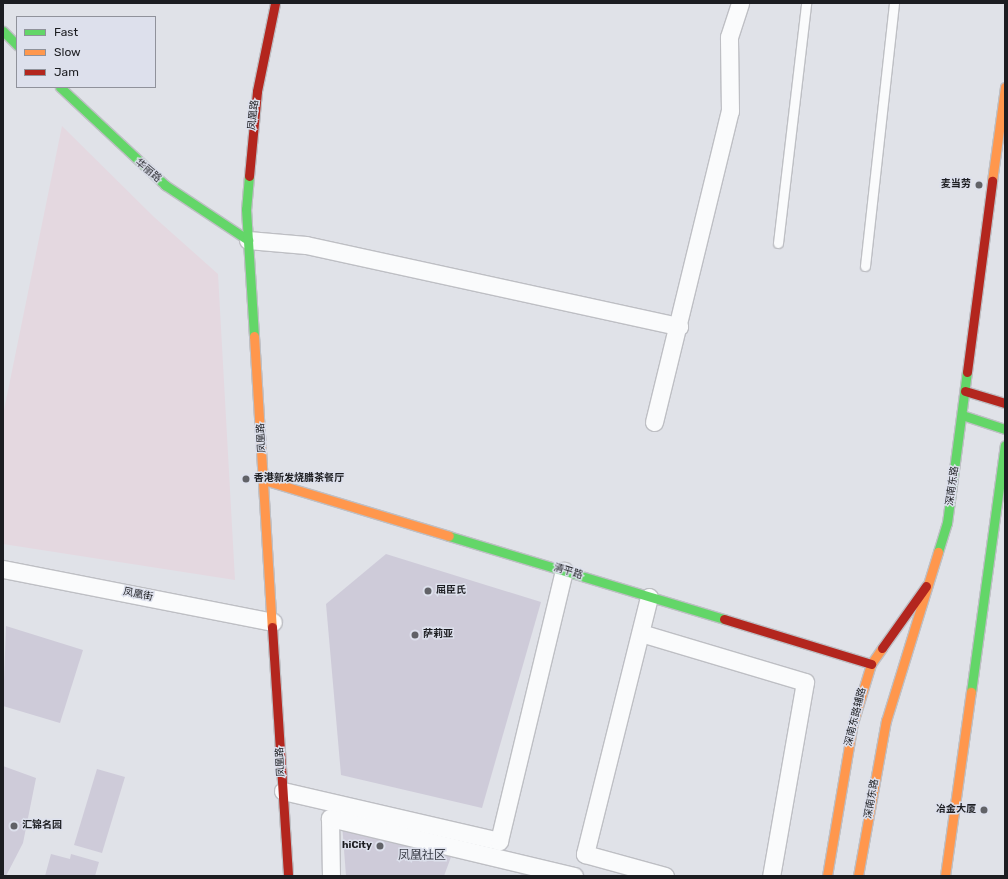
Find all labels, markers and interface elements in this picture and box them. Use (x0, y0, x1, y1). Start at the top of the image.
legend (16, 16, 156, 88)
text: Fast (54, 25, 78, 39)
text: Slow (54, 45, 81, 59)
text: Jam (54, 65, 79, 79)
street label: 凤凰路 (246, 99, 262, 131)
street label: 华丽路 (133, 157, 163, 185)
place label: 麦当劳 (941, 179, 971, 191)
marker: 麦当劳 (974, 180, 984, 190)
street label: 凤凰路 (255, 423, 269, 453)
street label: 深南东路 (944, 465, 962, 507)
place label: 香港新发烧腊茶餐厅 (254, 473, 344, 485)
marker: 香港新发烧腊茶餐厅 (241, 474, 251, 484)
street label: 清平路 (552, 562, 584, 582)
place label: 屈臣氏 (436, 585, 466, 597)
street label: 凤凰街 (122, 586, 154, 604)
marker: 屈臣氏 (423, 586, 433, 596)
place label: 萨莉亚 (423, 629, 453, 641)
marker: 萨莉亚 (410, 630, 420, 640)
street label: 深南东路辅路 (843, 686, 869, 748)
street label: 凤凰路 (274, 747, 288, 777)
street label: 深南东路 (863, 778, 881, 820)
place label: 冶金大厦 (936, 804, 976, 816)
marker: 冶金大厦 (979, 805, 989, 815)
place label: 汇锦名园 (22, 820, 62, 832)
marker: 汇锦名园 (9, 821, 19, 831)
place label: hiCity (342, 840, 372, 852)
marker: hiCity (375, 841, 385, 851)
district label: 凤凰社区 (398, 849, 446, 863)

